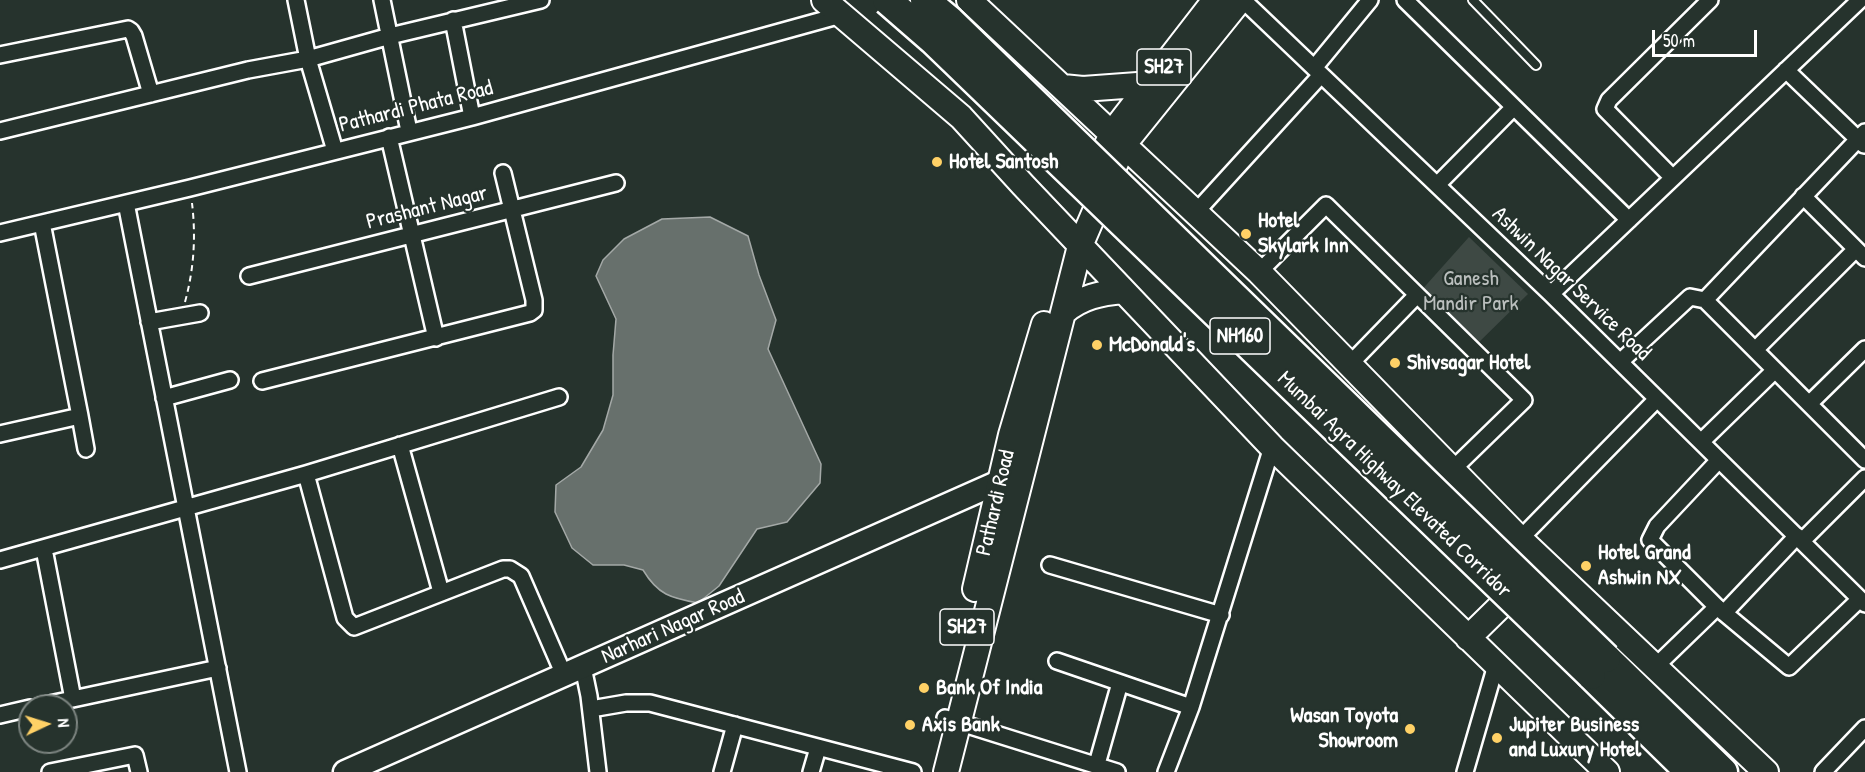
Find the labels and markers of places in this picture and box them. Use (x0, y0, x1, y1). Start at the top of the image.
place label: Hotel Santosh (949, 149, 1058, 175)
marker: Hotel Santosh (930, 155, 944, 169)
place label: Hotel Skylark Inn (1258, 208, 1349, 260)
marker: Hotel Skylark Inn (1239, 227, 1253, 241)
place label: McDonald's (1109, 332, 1195, 358)
marker: McDonald's (1090, 338, 1104, 352)
place label: Shivsagar Hotel (1407, 350, 1530, 376)
marker: Shivsagar Hotel (1388, 356, 1402, 370)
place label: Hotel Grand Ashwin NX (1598, 540, 1691, 592)
marker: Hotel Grand Ashwin NX (1579, 559, 1593, 573)
place label: Bank Of India (936, 675, 1042, 701)
marker: Bank Of India (917, 681, 931, 695)
place label: Wasan Toyota Showroom (1290, 703, 1398, 754)
place label: Axis Bank (922, 712, 1000, 738)
place label: Jupiter Business and Luxury Hotel (1509, 712, 1641, 764)
marker: Axis Bank (903, 718, 917, 732)
marker: Wasan Toyota Showroom (1403, 722, 1417, 736)
marker: Jupiter Business and Luxury Hotel (1490, 731, 1504, 745)

